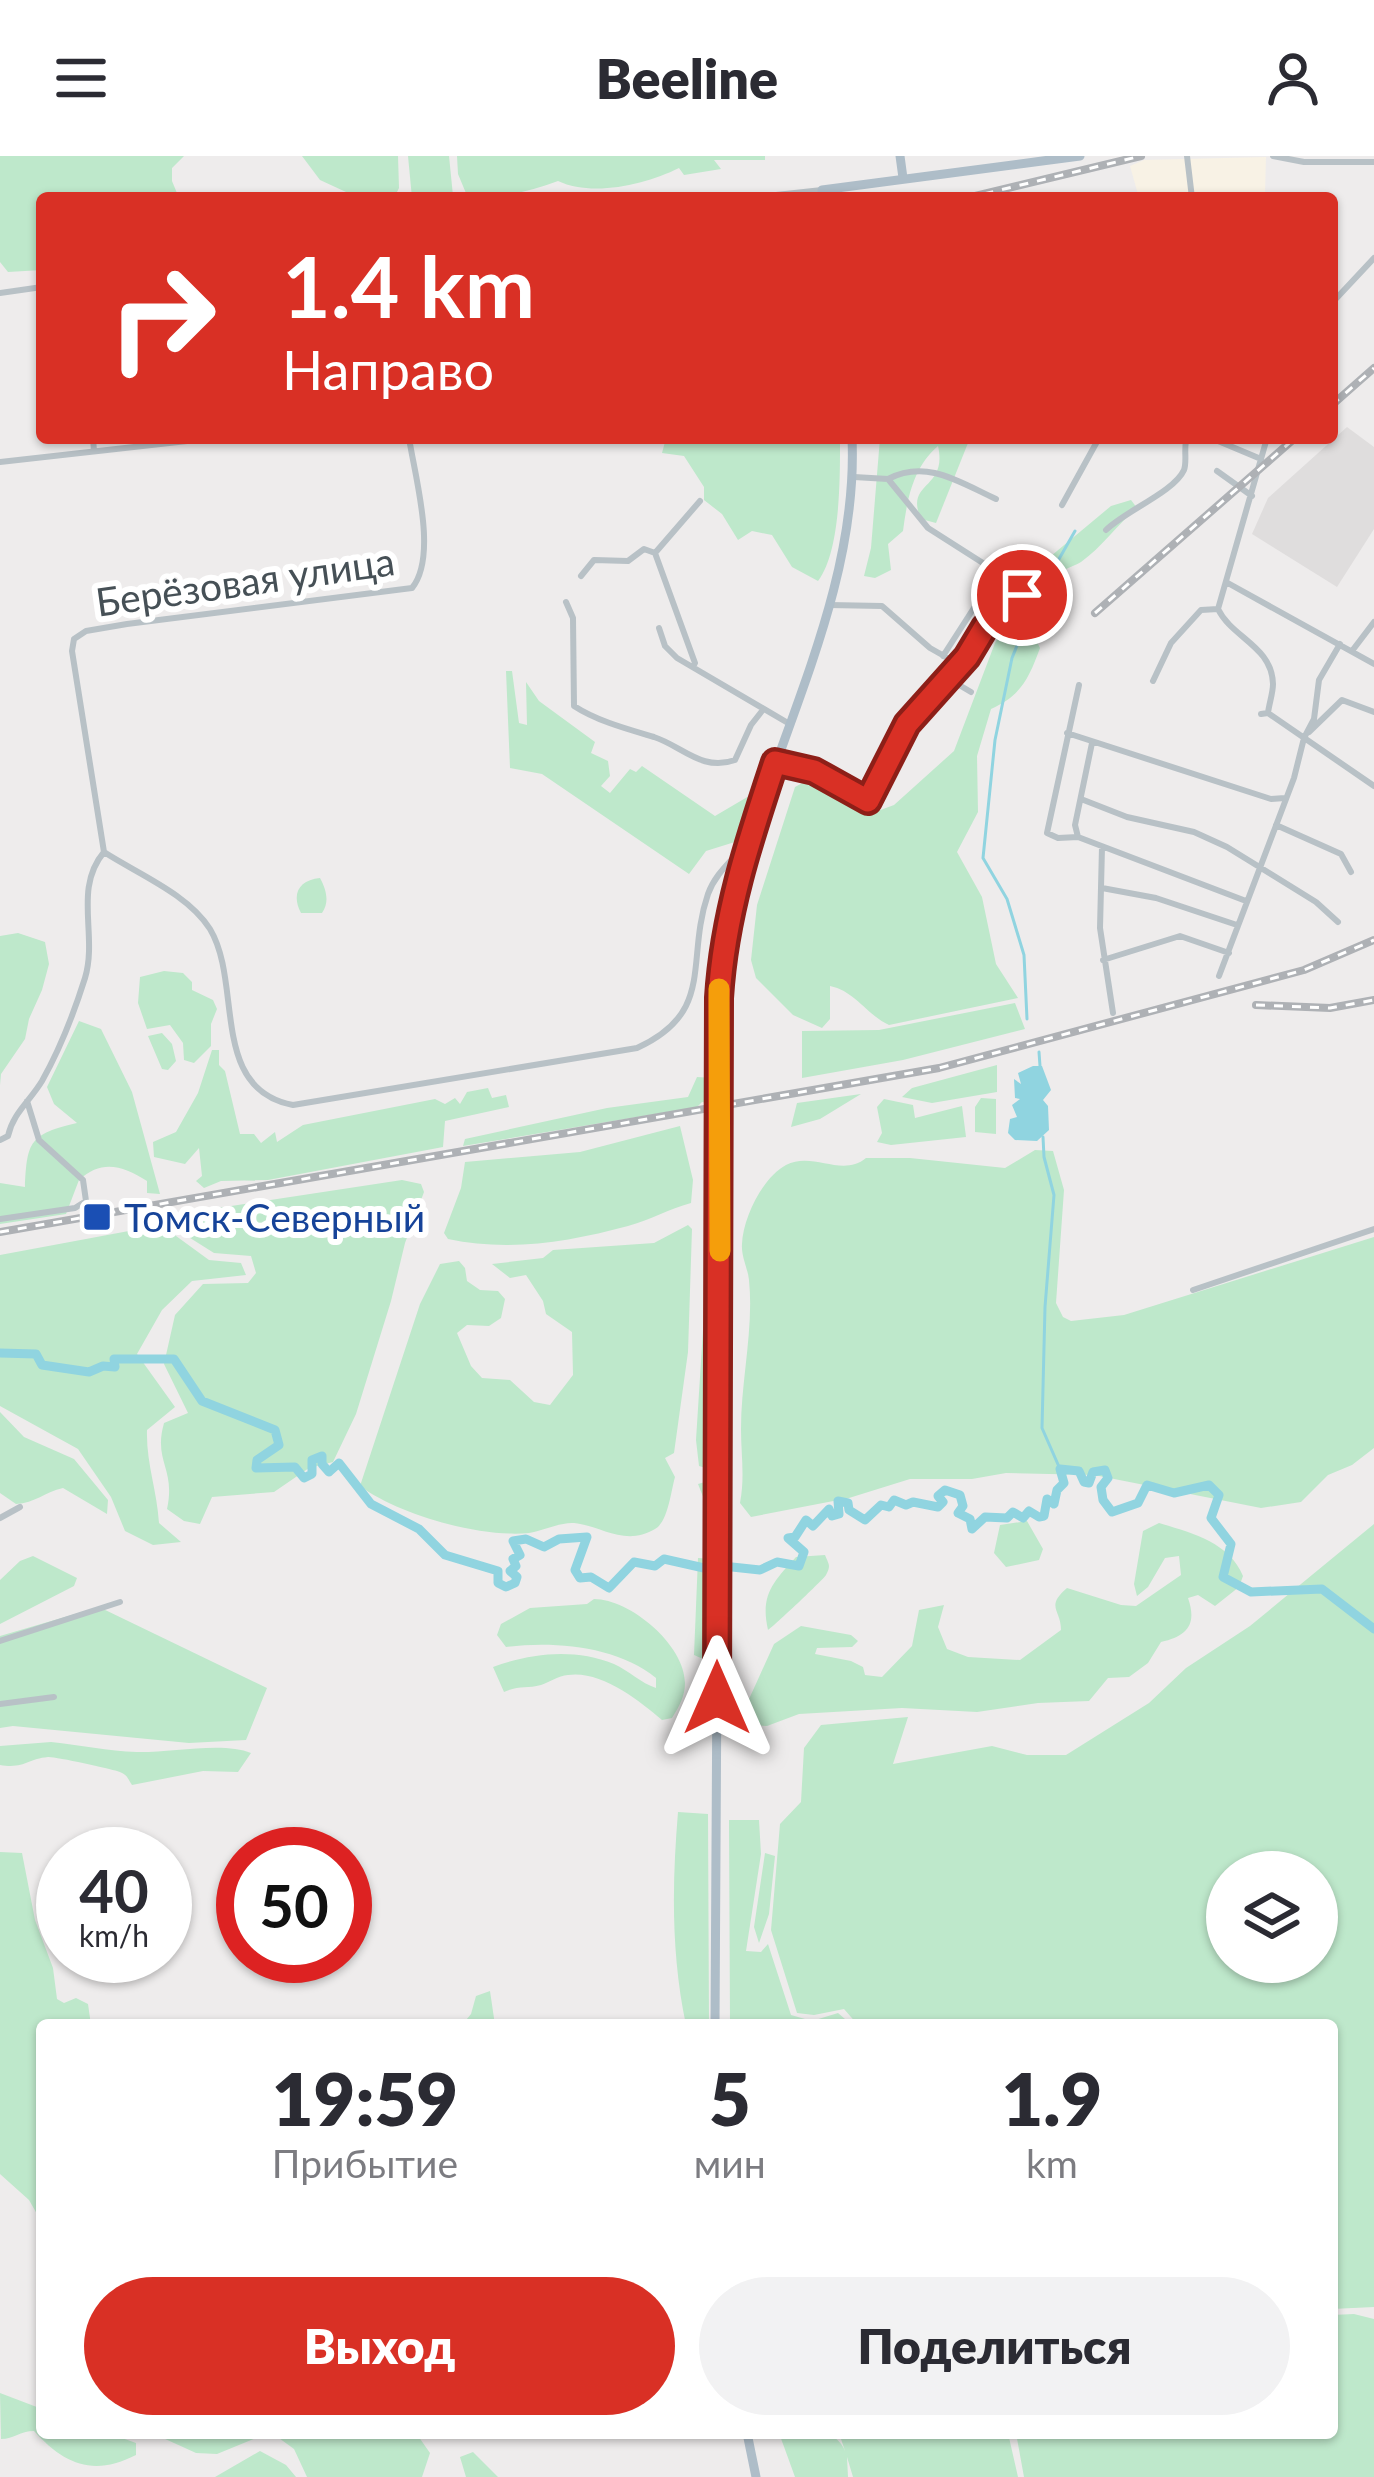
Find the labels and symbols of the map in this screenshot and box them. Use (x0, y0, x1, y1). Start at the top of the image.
street label: Берёзовая улица (93, 537, 397, 625)
pin (971, 544, 1073, 646)
place label: Томск-Северный (124, 1194, 425, 1240)
marker: Томск-Северный (81, 1201, 113, 1233)
position arrow (654, 1635, 780, 1761)
speed limit sign: 50 (216, 1827, 372, 1983)

